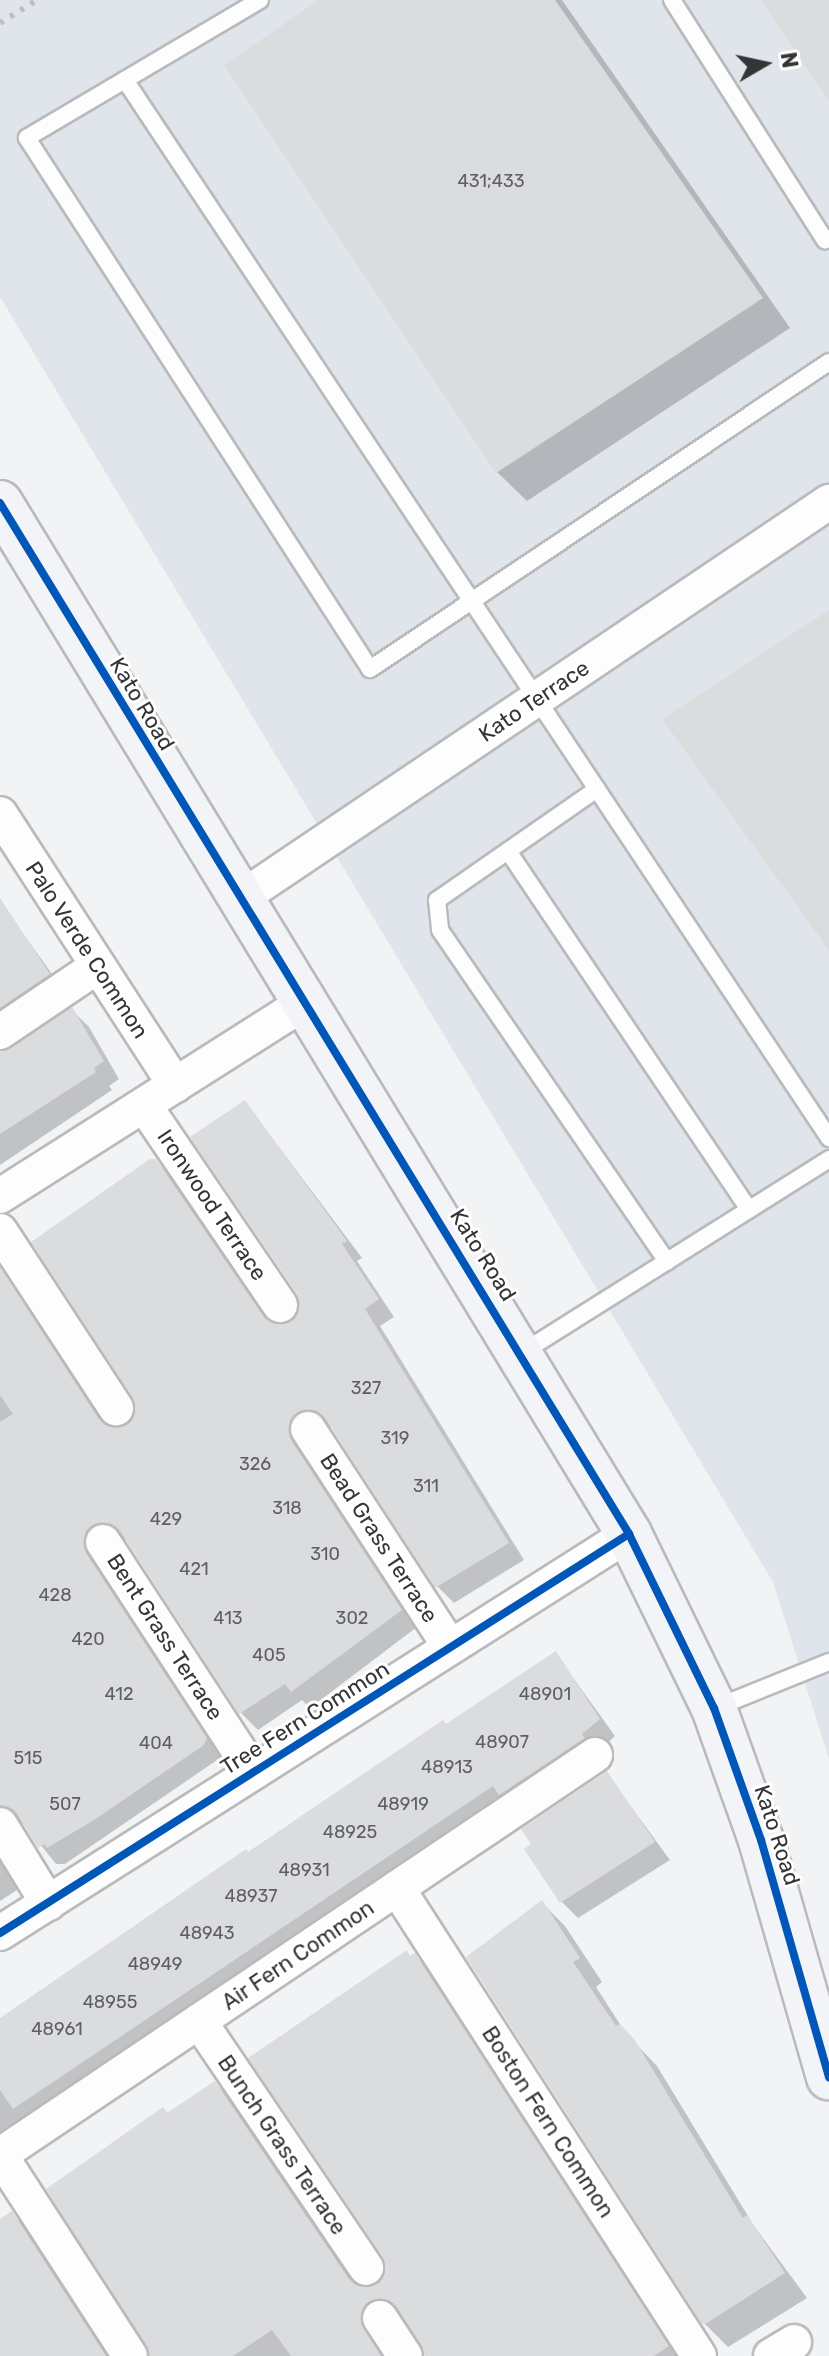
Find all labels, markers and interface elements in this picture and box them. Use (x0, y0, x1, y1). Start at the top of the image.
north arrow (725, 24, 805, 104)
text: N (775, 50, 804, 70)
house number: 431;433 (457, 170, 525, 192)
street label: Kato Road (104, 653, 180, 755)
street label: Kato Terrace (474, 654, 594, 748)
street label: Palo Verde Common (20, 856, 154, 1044)
street label: Ironwood Terrace (152, 1124, 272, 1286)
street label: Kato Road (444, 1204, 522, 1306)
house number: 327 (351, 1377, 381, 1399)
house number: 319 (381, 1427, 409, 1449)
street label: Bead Grass Terrace (314, 1448, 444, 1628)
house number: 326 (239, 1453, 271, 1475)
house number: 311 (413, 1475, 439, 1497)
house number: 318 (272, 1497, 302, 1519)
house number: 429 (150, 1508, 182, 1530)
house number: 310 (310, 1543, 340, 1565)
street label: Bent Grass Terrace (101, 1549, 229, 1725)
house number: 421 (179, 1558, 209, 1580)
house number: 428 (38, 1584, 72, 1606)
house number: 413 (213, 1607, 243, 1629)
house number: 302 (336, 1607, 368, 1629)
house number: 420 (71, 1628, 105, 1650)
house number: 405 (252, 1644, 286, 1666)
street label: Tree Fern Common (216, 1656, 394, 1780)
house number: 412 (104, 1683, 134, 1705)
house number: 48901 (519, 1683, 571, 1705)
house number: 48907 (475, 1731, 529, 1753)
house number: 404 (139, 1732, 173, 1754)
house number: 515 (14, 1747, 42, 1769)
house number: 48913 (421, 1756, 473, 1778)
street label: Kato Road (748, 1782, 806, 1888)
house number: 507 (49, 1793, 81, 1815)
house number: 48919 (377, 1793, 429, 1815)
house number: 48925 (323, 1821, 377, 1843)
house number: 48931 (278, 1859, 330, 1881)
house number: 48937 (224, 1885, 278, 1907)
street label: Air Fern Common (217, 1894, 379, 2016)
house number: 48943 (179, 1922, 235, 1944)
house number: 48949 (128, 1953, 182, 1975)
house number: 48955 (83, 1991, 137, 2013)
house number: 48961 (31, 2018, 83, 2040)
street label: Boston Fern Common (476, 2021, 620, 2223)
street label: Bunch Grass Terrace (212, 2050, 352, 2240)

